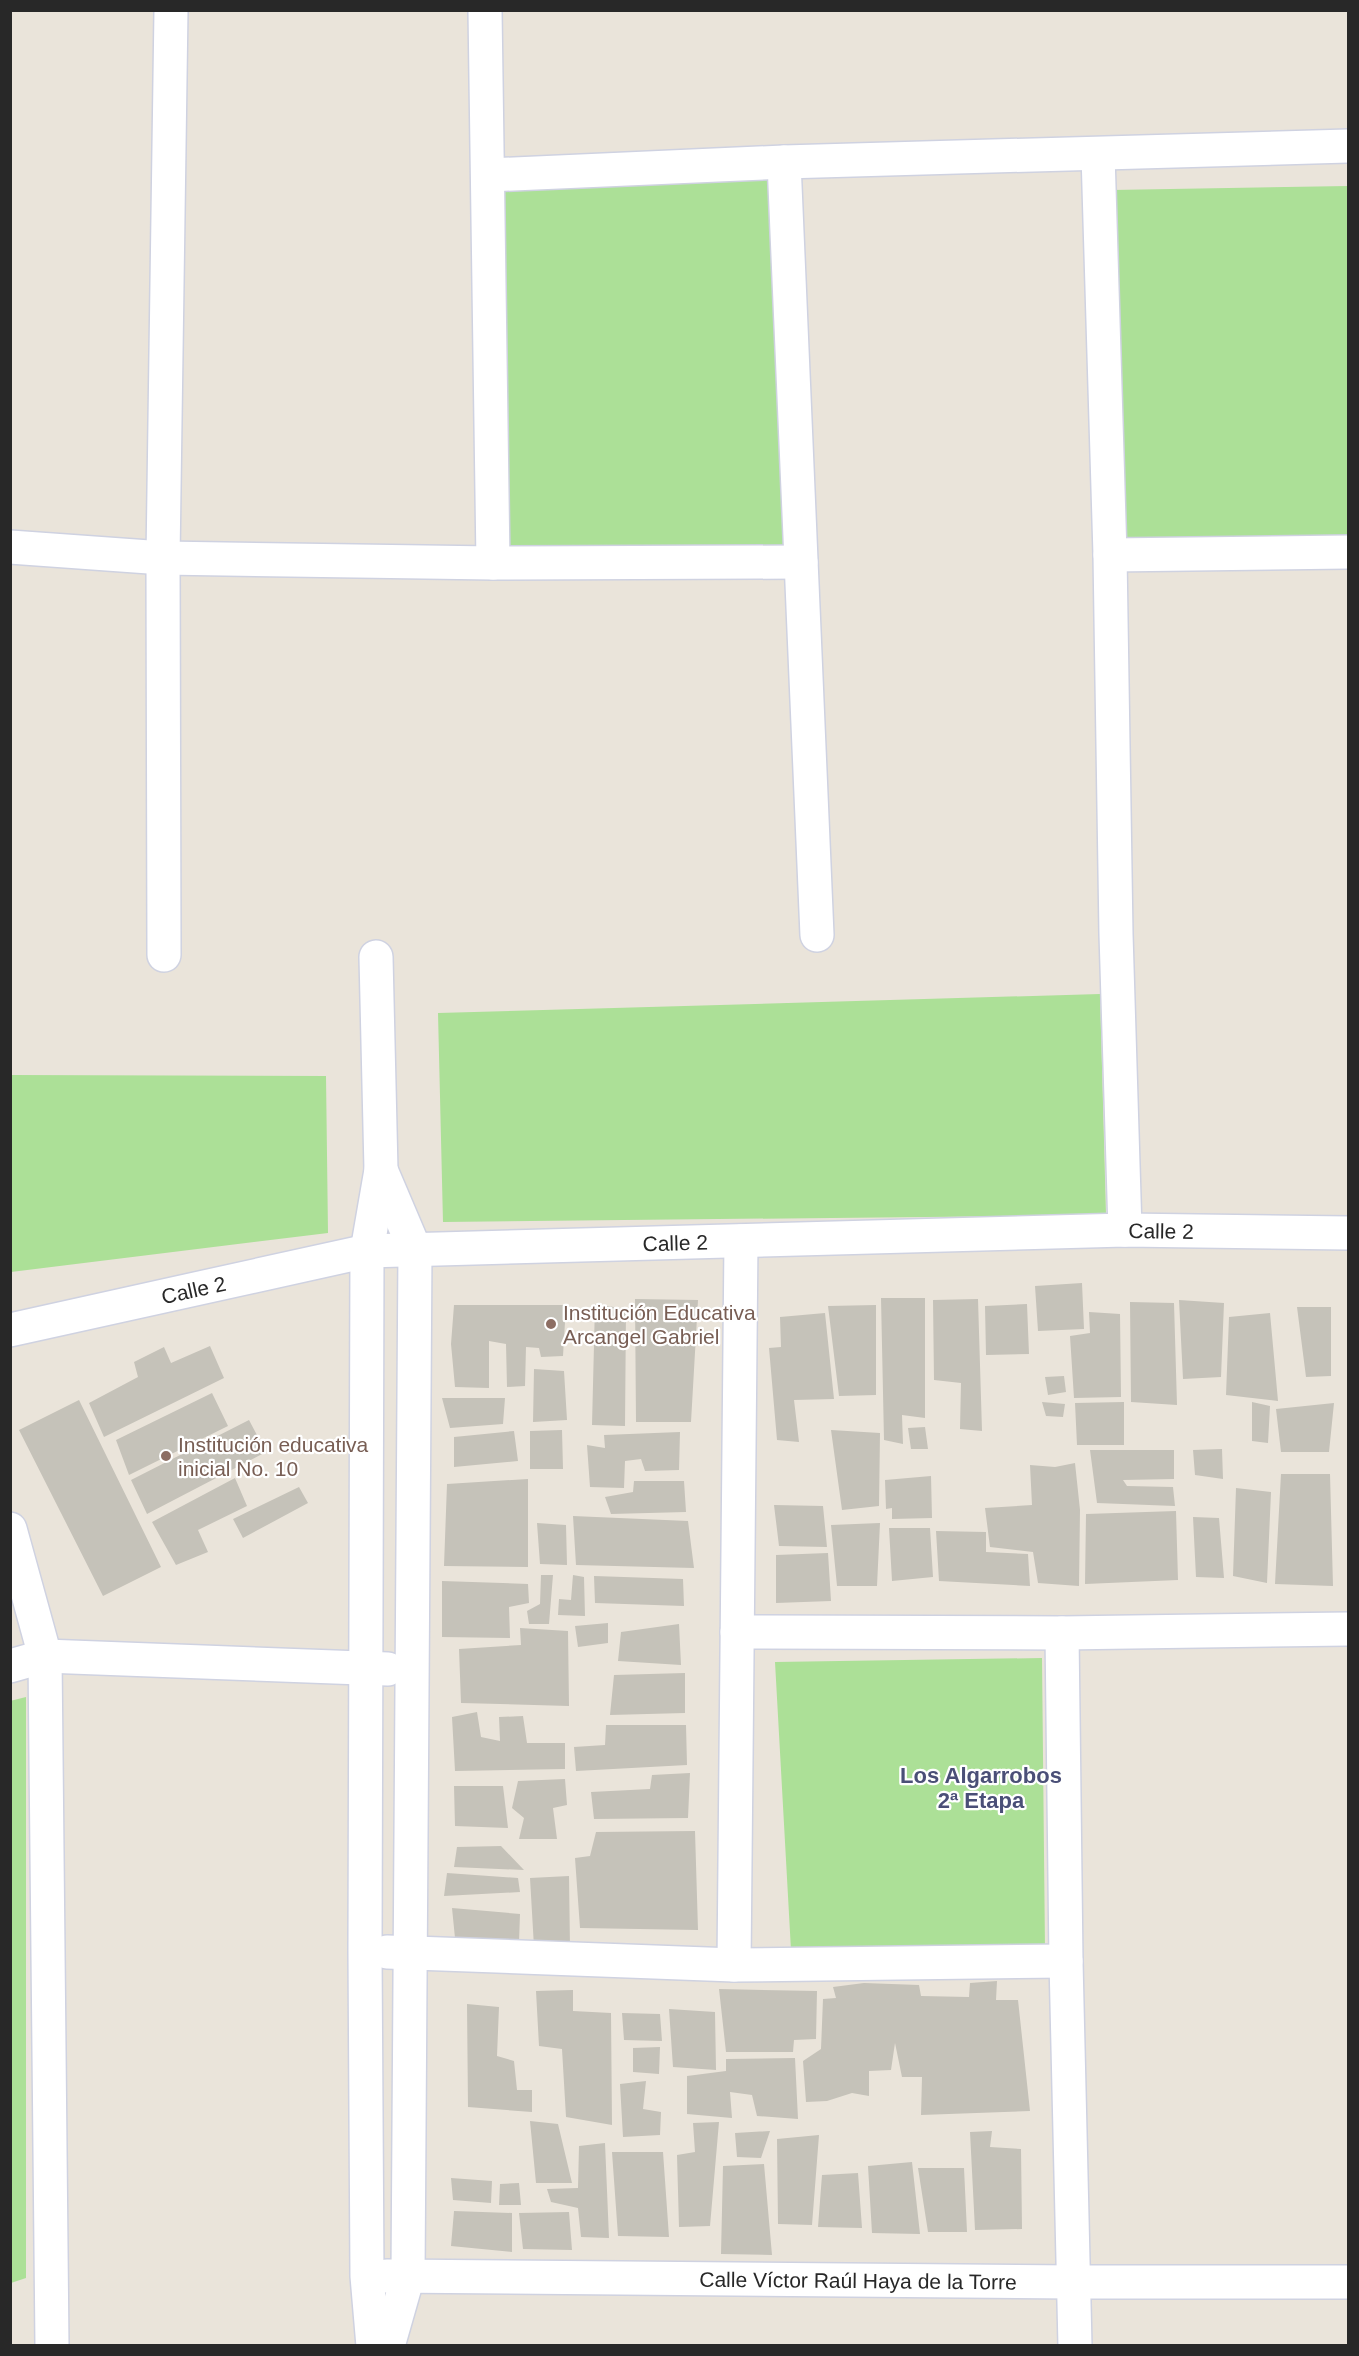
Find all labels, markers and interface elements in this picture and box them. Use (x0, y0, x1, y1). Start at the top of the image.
street label: Calle 2 (1128, 1219, 1194, 1242)
street label: Calle 2 (642, 1230, 708, 1255)
street label: Calle 2 (159, 1271, 228, 1308)
place label: Institución Educativa Arcangel Gabriel (563, 1301, 756, 1348)
marker: Institución Educativa Arcangel Gabriel (544, 1317, 558, 1331)
place label: Institución educativa inicial No. 10 (178, 1433, 369, 1480)
marker: Institución educativa inicial No. 10 (159, 1449, 173, 1463)
district label: Los Algarrobos 2ª Etapa (900, 1763, 1062, 1813)
street label: Calle Víctor Raúl Haya de la Torre (699, 2267, 1017, 2293)

